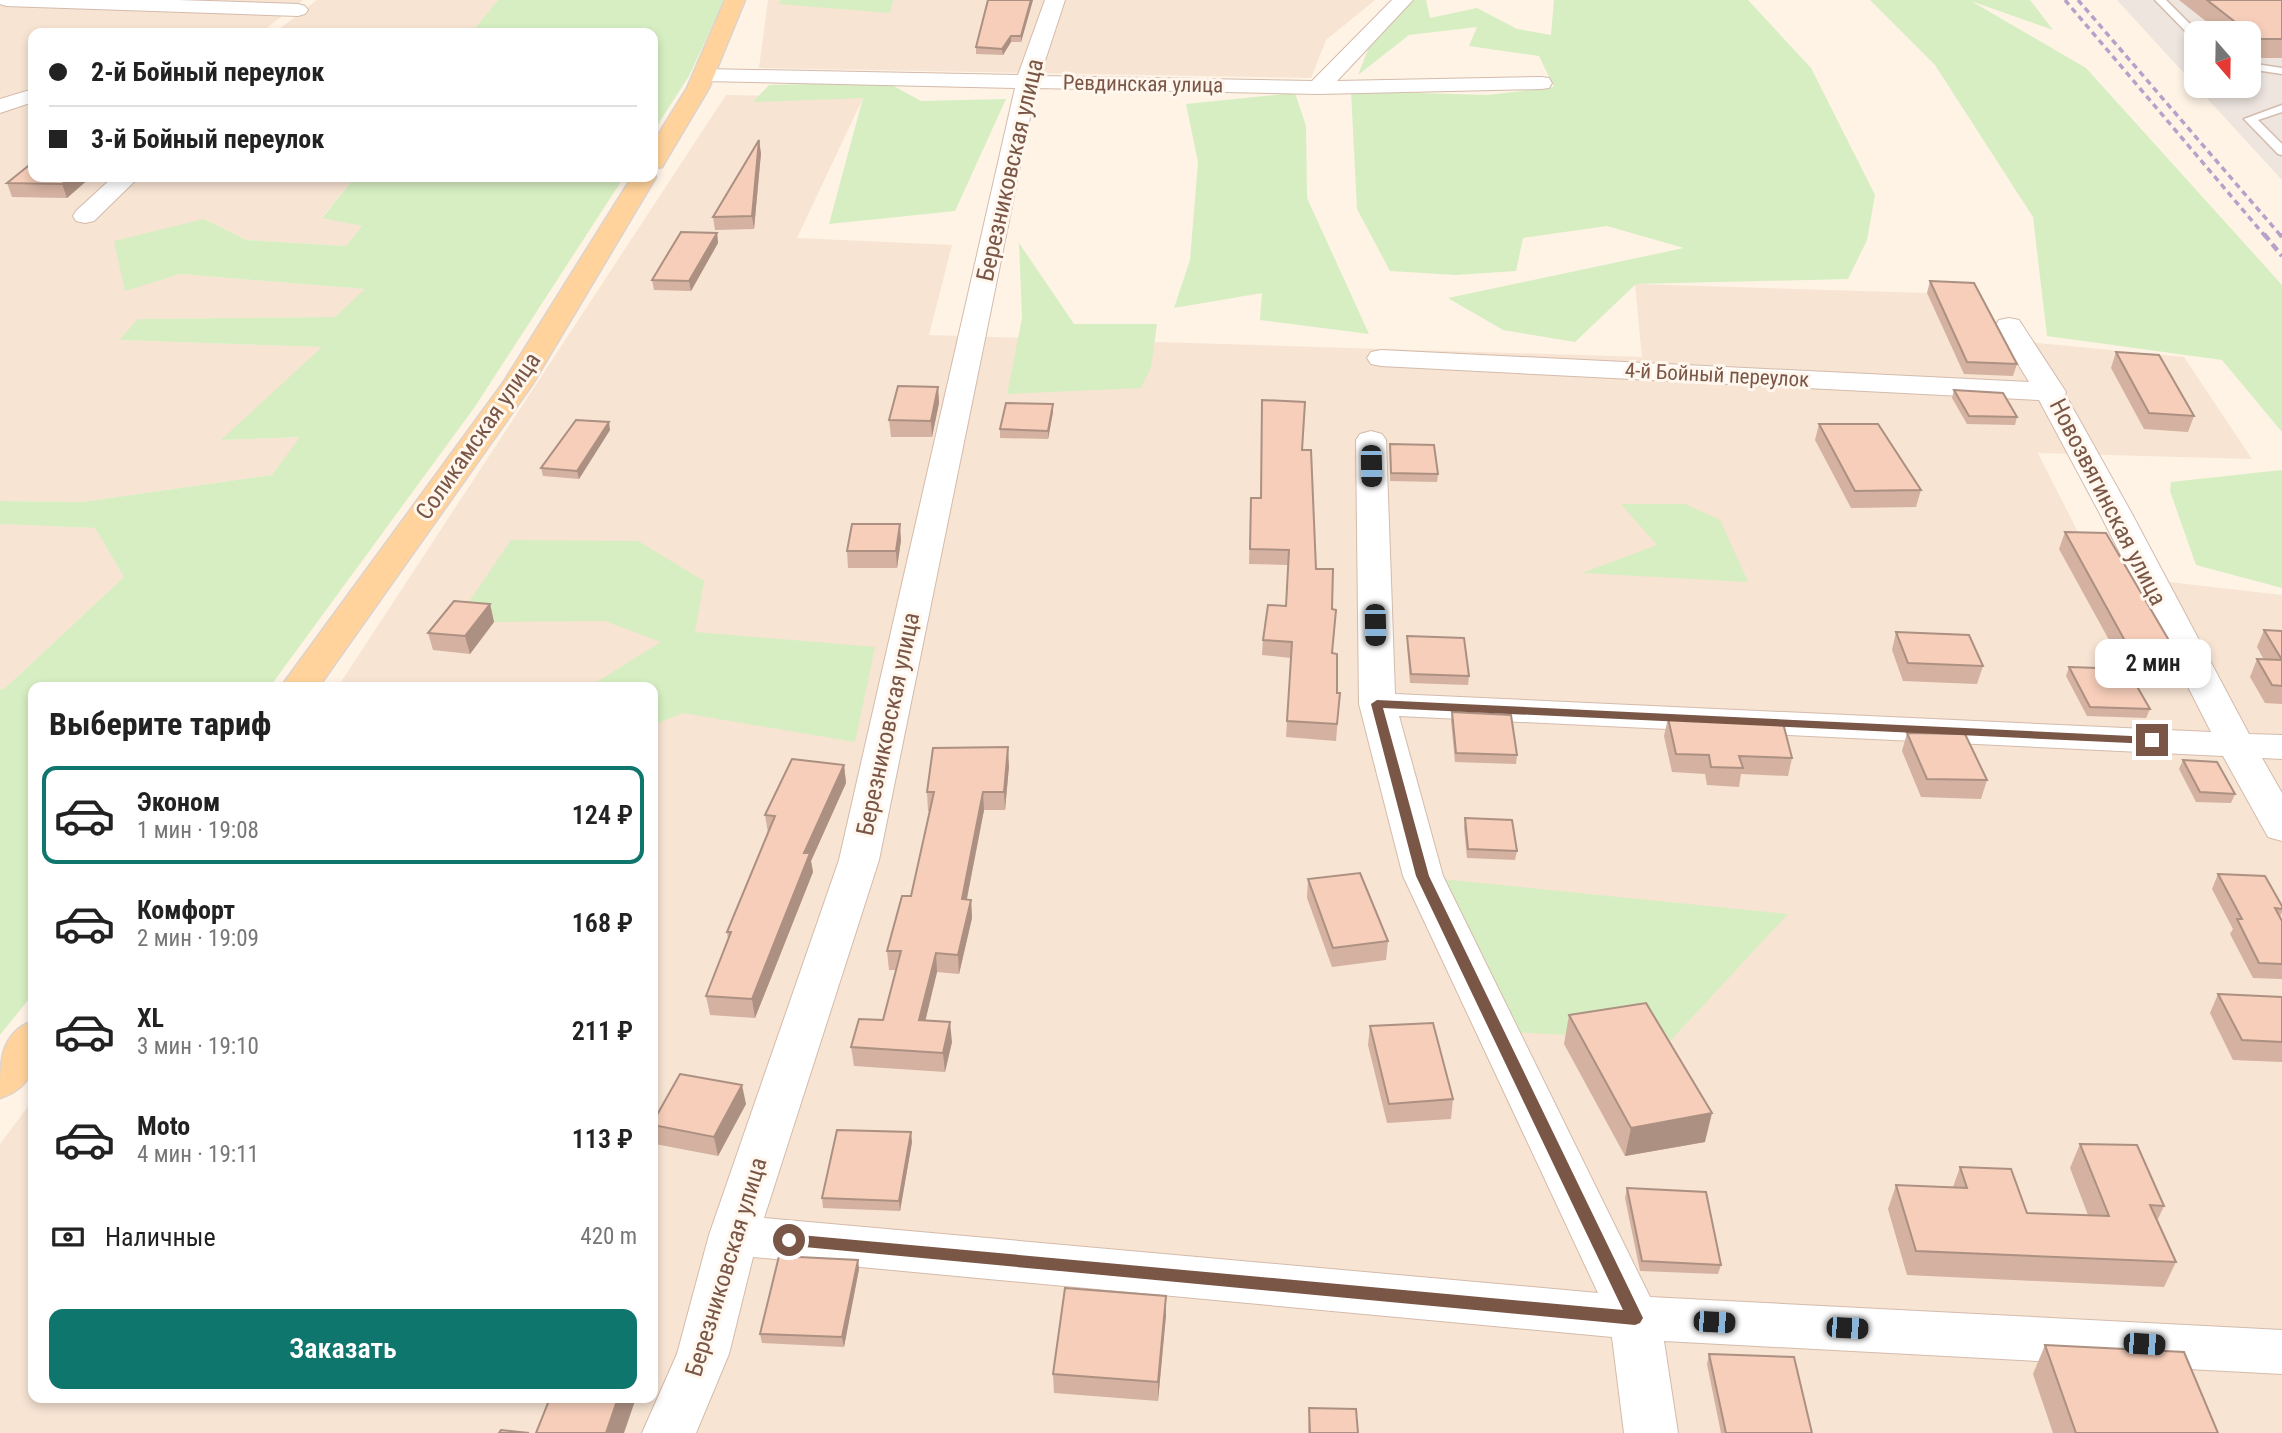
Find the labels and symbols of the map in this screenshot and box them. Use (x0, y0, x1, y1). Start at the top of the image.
north arrow (2184, 21, 2261, 98)
street label: Березниковская улица (971, 56, 1049, 284)
street label: Ревдинская улица (1063, 71, 1223, 97)
street label: Соликамская улица (410, 347, 546, 525)
street label: 4-й Бойный переулок (1624, 358, 1810, 392)
street label: Новозвягинская улица (2044, 394, 2172, 610)
car (1361, 445, 1382, 487)
car (1365, 604, 1386, 646)
street label: Березниковская улица (851, 610, 925, 838)
callout: 2 мин (2094, 638, 2210, 688)
route end (2136, 724, 2168, 756)
street label: Березниковская улица (679, 1154, 773, 1380)
route start (773, 1224, 805, 1256)
car (1693, 1310, 1736, 1334)
car (1826, 1316, 1869, 1340)
car (2123, 1332, 2166, 1356)

